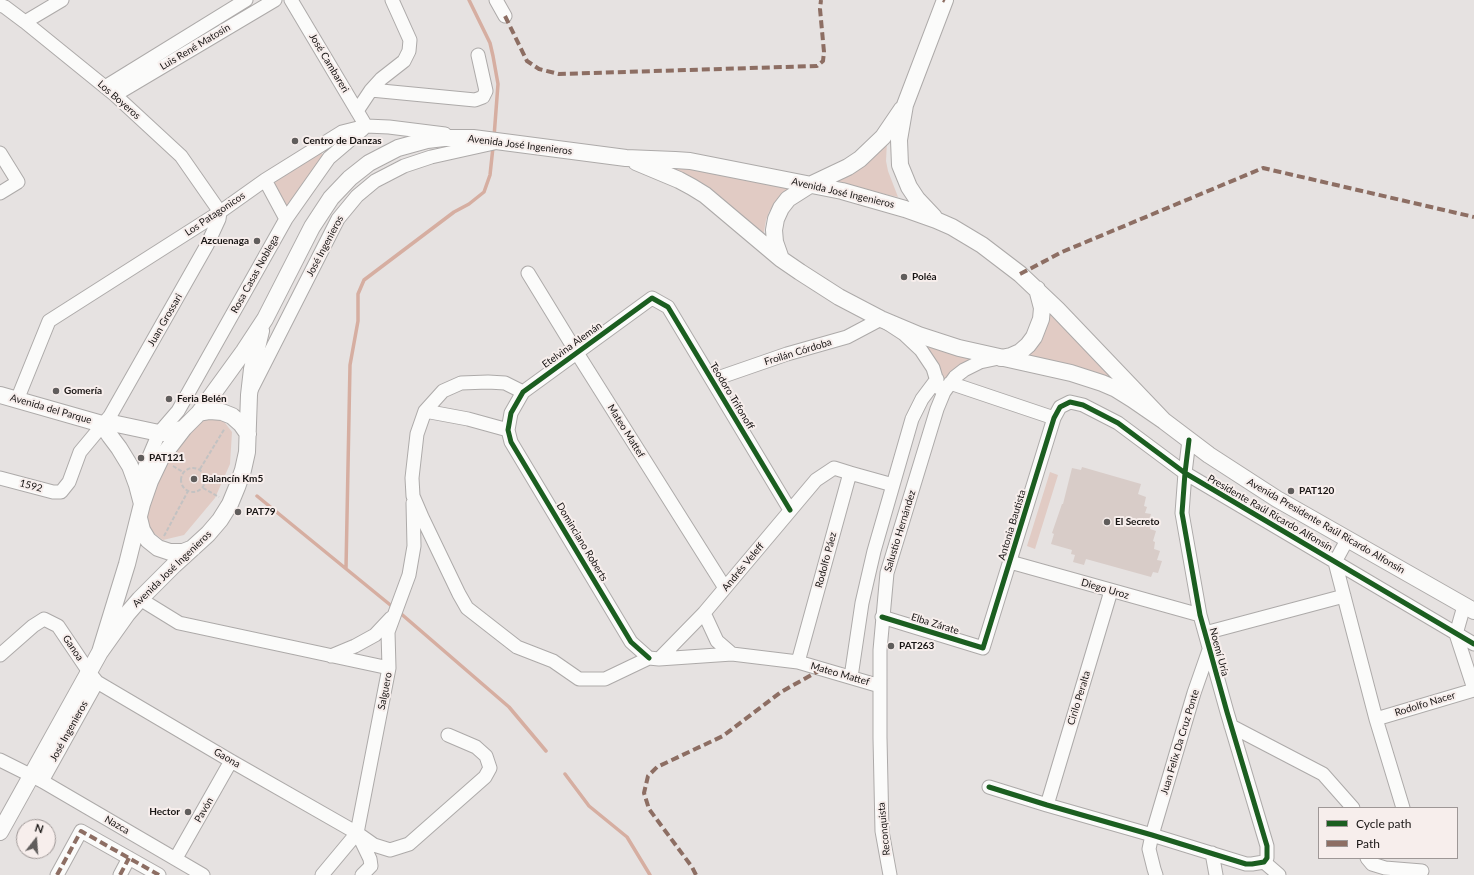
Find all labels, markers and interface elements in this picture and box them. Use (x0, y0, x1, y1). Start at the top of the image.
street label: Luis René Matosin (158, 21, 232, 73)
street label: José Cambareri (307, 31, 351, 95)
street label: Los Boyeros (95, 78, 143, 122)
street label: Avenida José Ingenieros (467, 133, 573, 157)
place label: Centro de Danzas (303, 135, 382, 147)
marker: Centro de Danzas (290, 136, 300, 146)
street label: Avenida José Ingenieros (790, 175, 896, 211)
street label: Los Patagonicos (183, 189, 247, 239)
street label: José Ingenieros (304, 213, 346, 279)
street label: Rosa Casas Noblega (228, 233, 282, 315)
place label: Azcuenaga (201, 235, 249, 247)
marker: Azcuenaga (252, 236, 262, 246)
place label: Poléa (912, 271, 937, 283)
marker: Poléa (899, 272, 909, 282)
street label: Juan Grossari (145, 292, 185, 348)
street label: Etelvina Alemán (540, 319, 604, 371)
street label: Froilán Córdoba (763, 336, 833, 368)
street label: Teodoro Trifonoff (707, 360, 757, 432)
place label: Gomería (64, 385, 102, 397)
marker: Gomería (51, 386, 61, 396)
street label: Avenida del Parque (9, 392, 93, 426)
place label: Feria Belén (177, 393, 227, 405)
marker: Feria Belén (164, 394, 174, 404)
street label: Mateo Mattef (605, 402, 647, 460)
place label: PAT121 (149, 452, 184, 464)
marker: PAT121 (136, 453, 146, 463)
street label: Presidente Raúl Ricardo Alfonsín (1205, 472, 1335, 554)
place label: Balancín Km5 (202, 473, 263, 485)
marker: Balancín Km5 (189, 474, 199, 484)
street label: Avenida Presidente Raúl Ricardo Alfonsín (1245, 476, 1407, 576)
street label: 1592 (18, 477, 44, 495)
place label: PAT120 (1299, 485, 1334, 497)
marker: PAT120 (1286, 486, 1296, 496)
street label: Antonia Bautista (996, 488, 1028, 562)
street label: Salustio Hernández (882, 489, 918, 573)
street label: Dominciano Roberts (554, 501, 610, 583)
place label: PAT79 (246, 506, 276, 518)
marker: PAT79 (233, 507, 243, 517)
place label: El Secreto (1115, 516, 1160, 528)
marker: El Secreto (1102, 517, 1112, 527)
street label: Avenida José Ingenieros (130, 528, 214, 610)
street label: Rodolfo Páez (813, 531, 839, 589)
street label: Andrés Veleff (719, 541, 767, 593)
street label: Diego Uroz (1080, 576, 1130, 602)
street label: Elba Zárate (910, 611, 960, 637)
street label: Noemí Uría (1207, 626, 1231, 678)
street label: Ganoa (60, 633, 86, 663)
place label: PAT263 (899, 640, 934, 652)
marker: PAT263 (886, 641, 896, 651)
street label: Mateo Mattef (809, 660, 871, 688)
street label: Cirilo Peralta (1065, 669, 1093, 727)
street label: Salguero (375, 671, 395, 711)
street label: Juan Felix Da Cruz Ponte (1158, 688, 1202, 796)
street label: Rodolfo Nacer (1393, 689, 1457, 719)
street label: José Ingenieros (47, 699, 91, 763)
street label: Gaona (212, 746, 242, 770)
street label: Pavón (192, 795, 216, 825)
street label: Reconquista (875, 802, 893, 856)
place label: Hector (149, 806, 180, 818)
marker: Hector (183, 807, 193, 817)
legend (1318, 807, 1458, 859)
street label: Nazca (102, 813, 132, 837)
text: Cycle path (1356, 816, 1411, 831)
north arrow (16, 819, 56, 859)
text: N (33, 821, 45, 835)
text: Path (1356, 836, 1380, 851)

